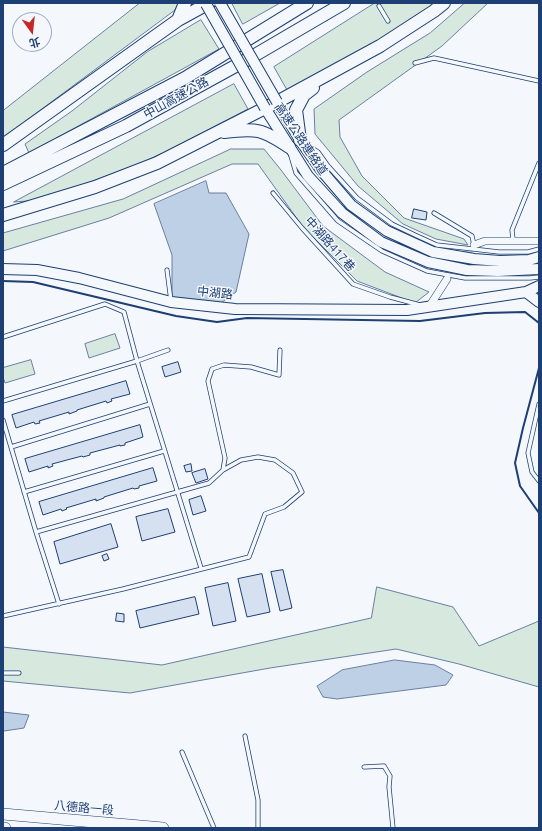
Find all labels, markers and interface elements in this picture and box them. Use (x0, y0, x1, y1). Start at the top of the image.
north arrow (12, 12, 52, 52)
text: 北 (28, 35, 42, 50)
street label: 中山高速公路 (141, 74, 211, 122)
street label: 高速公路連絡道 (272, 100, 330, 178)
street label: 中湖路417巷 (302, 214, 358, 274)
street label: 中湖路 (196, 284, 234, 302)
street label: 八德路一段 (53, 798, 115, 818)

